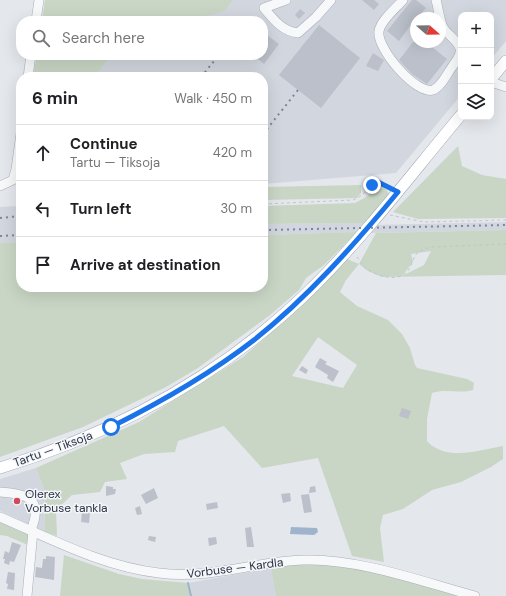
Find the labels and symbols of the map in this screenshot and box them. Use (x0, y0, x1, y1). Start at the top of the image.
north arrow (410, 12, 446, 48)
route end (363, 176, 381, 194)
route start (102, 418, 120, 436)
street label: Tartu — Tiksoja (11, 427, 95, 471)
place label: Olerex Vorbuse tankla (25, 486, 108, 516)
marker: Olerex Vorbuse tankla (12, 496, 22, 506)
street label: Vorbuse — Kardla (186, 554, 284, 582)

